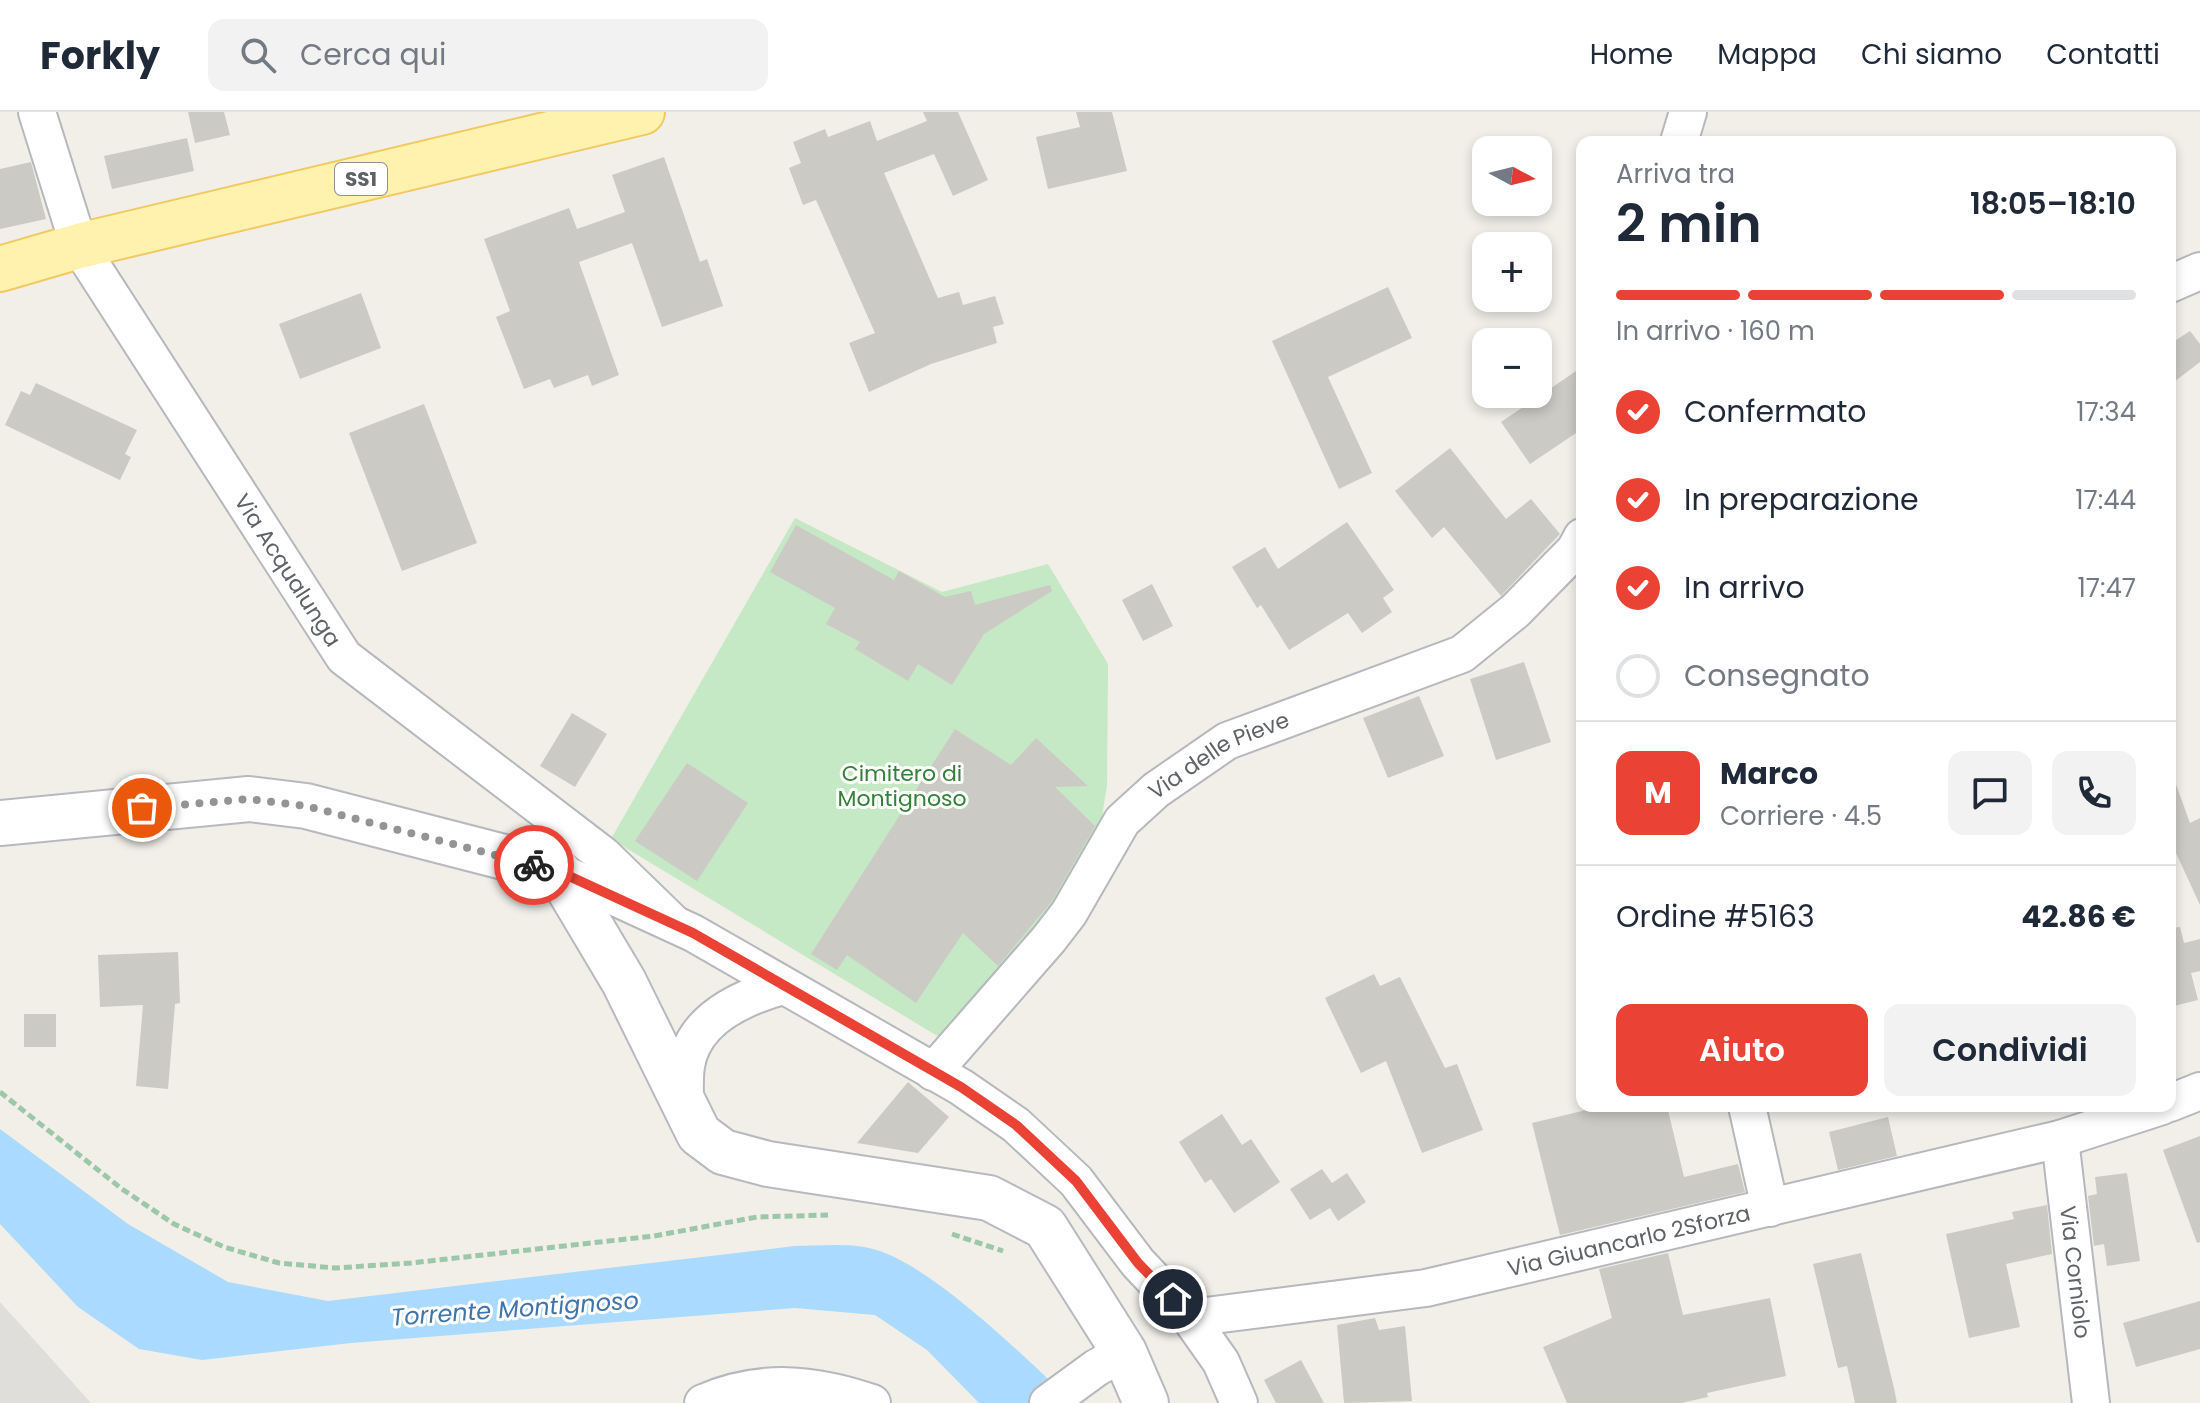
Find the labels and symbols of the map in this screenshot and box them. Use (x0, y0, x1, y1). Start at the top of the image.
north arrow (1472, 136, 1552, 216)
road number: SS1 (335, 163, 387, 195)
street label: Via Acqualunga (227, 488, 348, 653)
street label: Via delle Pieve (1142, 704, 1294, 807)
park label: Cimitero di Montignoso (837, 758, 967, 814)
pin (108, 774, 176, 842)
courier (494, 825, 574, 905)
street label: Via Giuancarlo 2Sforza (1504, 1197, 1753, 1284)
street label: Via Corniolo (2052, 1204, 2098, 1340)
pin (1139, 1265, 1207, 1333)
water label: Torrente Montignoso (390, 1283, 640, 1334)

